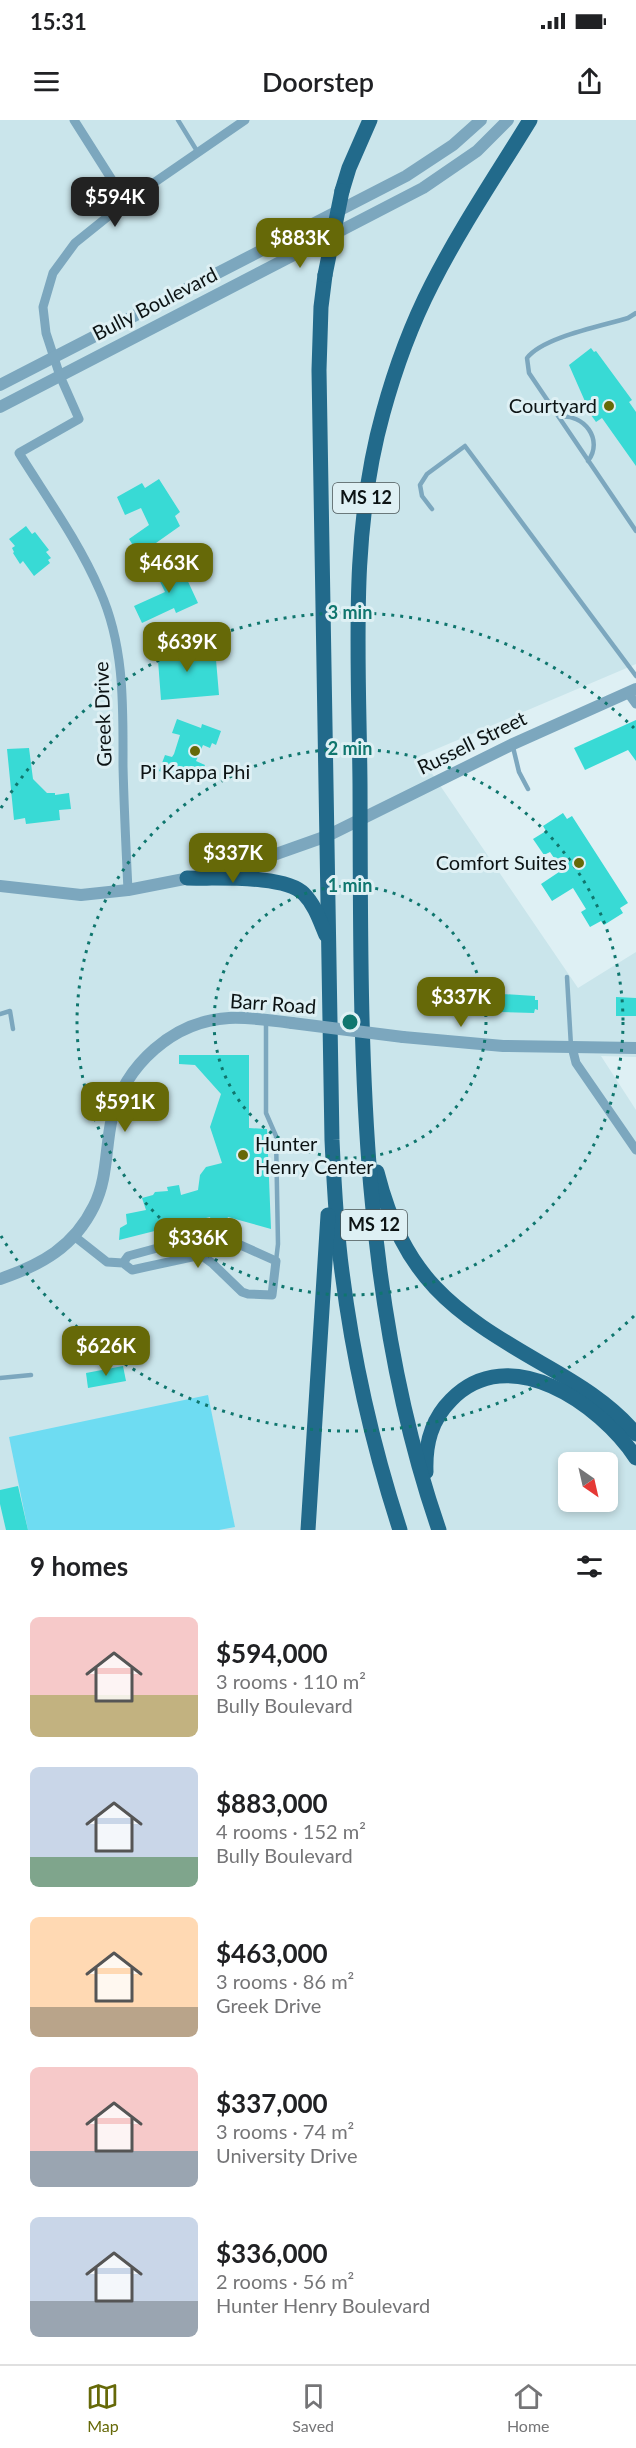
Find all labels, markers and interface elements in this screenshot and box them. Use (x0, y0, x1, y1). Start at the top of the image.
text: 15:31 (30, 8, 87, 35)
icon: menu (30, 65, 63, 98)
text: Doorstep (262, 65, 374, 98)
icon: share (573, 65, 606, 98)
pin: $594K (73, 177, 157, 228)
text: $594K (85, 184, 145, 208)
pin: $883K (258, 218, 342, 269)
text: $883K (270, 225, 330, 249)
street label: Bully Boulevard (88, 261, 221, 345)
place label: Courtyard (509, 393, 597, 417)
marker: Courtyard (602, 399, 616, 413)
road number: MS 12 (333, 483, 399, 513)
pin: $463K (127, 543, 211, 594)
text: $463K (139, 550, 199, 574)
text: 3 min (328, 601, 372, 623)
pin: $639K (145, 622, 229, 673)
text: $639K (157, 629, 217, 653)
street label: Greek Drive (88, 661, 116, 767)
street label: Russell Street (413, 705, 530, 779)
text: 2 min (328, 737, 372, 759)
marker: Pi Kappa Phi (188, 744, 202, 758)
place label: Pi Kappa Phi (140, 759, 250, 783)
pin: $337K (191, 833, 275, 884)
text: $337K (203, 840, 263, 864)
place label: Comfort Suites (436, 850, 567, 874)
marker: Comfort Suites (572, 856, 586, 870)
text: 1 min (328, 874, 372, 896)
pin: $337K (419, 977, 503, 1028)
text: $337K (431, 984, 491, 1008)
street label: Barr Road (229, 988, 317, 1018)
centre of rings (340, 1012, 360, 1032)
pin: $591K (83, 1082, 167, 1133)
text: $591K (95, 1089, 155, 1113)
place label: Hunter Henry Center (255, 1131, 374, 1178)
marker: Hunter Henry Center (236, 1148, 250, 1162)
road number: MS 12 (341, 1210, 407, 1240)
pin: $336K (156, 1218, 240, 1269)
text: $336K (168, 1225, 228, 1249)
pin: $626K (64, 1326, 148, 1377)
text: $626K (76, 1333, 136, 1357)
north arrow (558, 1452, 618, 1512)
map controls (558, 1452, 618, 1512)
text: 9 homes (30, 1550, 128, 1582)
icon: filters (573, 1550, 606, 1583)
text: $594,000 (216, 1637, 328, 1669)
icon: home (78, 1641, 150, 1713)
text: 3 rooms · 110 m² (216, 1669, 366, 1693)
text: Bully Boulevard (216, 1693, 353, 1717)
text: $883,000 (216, 1787, 328, 1819)
icon: home (78, 1791, 150, 1863)
text: 4 rooms · 152 m² (216, 1819, 366, 1843)
text: Bully Boulevard (216, 1843, 353, 1867)
text: $463,000 (216, 1937, 328, 1969)
icon: home (78, 1941, 150, 2013)
text: 3 rooms · 86 m² (216, 1969, 354, 1993)
text: Greek Drive (216, 1993, 321, 2017)
text: $337,000 (216, 2087, 328, 2119)
icon: home (78, 2091, 150, 2163)
text: 3 rooms · 74 m² (216, 2119, 354, 2143)
text: University Drive (216, 2143, 357, 2167)
text: $336,000 (216, 2237, 328, 2269)
icon: home (78, 2241, 150, 2313)
text: 2 rooms · 56 m² (216, 2269, 354, 2293)
text: Hunter Henry Boulevard (216, 2293, 430, 2317)
tab: Map (86, 2380, 119, 2435)
tab: Saved (292, 2380, 334, 2435)
tab: Home (507, 2380, 550, 2435)

